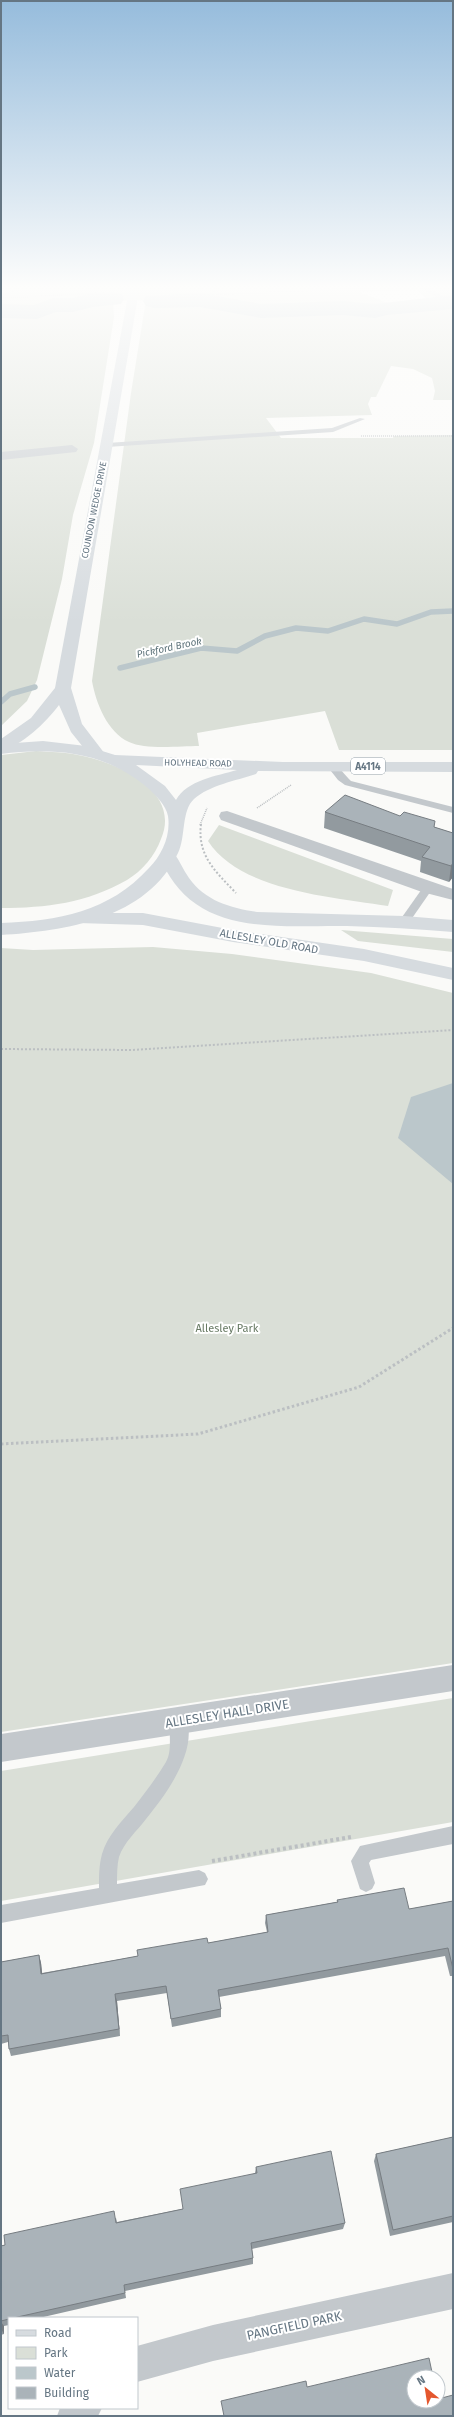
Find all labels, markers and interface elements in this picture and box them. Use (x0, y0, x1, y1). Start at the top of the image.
street label: COUNDON WEDGE DRIVE (80, 461, 108, 559)
water label: Pickford Brook (136, 635, 203, 661)
street label: HOLYHEAD ROAD (164, 757, 232, 769)
road number: A4114 (351, 758, 385, 774)
street label: ALLESLEY OLD ROAD (219, 926, 319, 957)
park label: Allesley Park (196, 1322, 259, 1335)
street label: ALLESLEY HALL DRIVE (164, 1696, 290, 1731)
street label: PANGFIELD PARK (245, 2308, 343, 2343)
legend (8, 2317, 138, 2409)
text: Road (44, 2326, 72, 2340)
text: Park (44, 2346, 68, 2360)
text: Water (44, 2366, 76, 2380)
north arrow (406, 2369, 446, 2409)
text: N (415, 2373, 428, 2388)
text: Building (44, 2386, 90, 2400)

